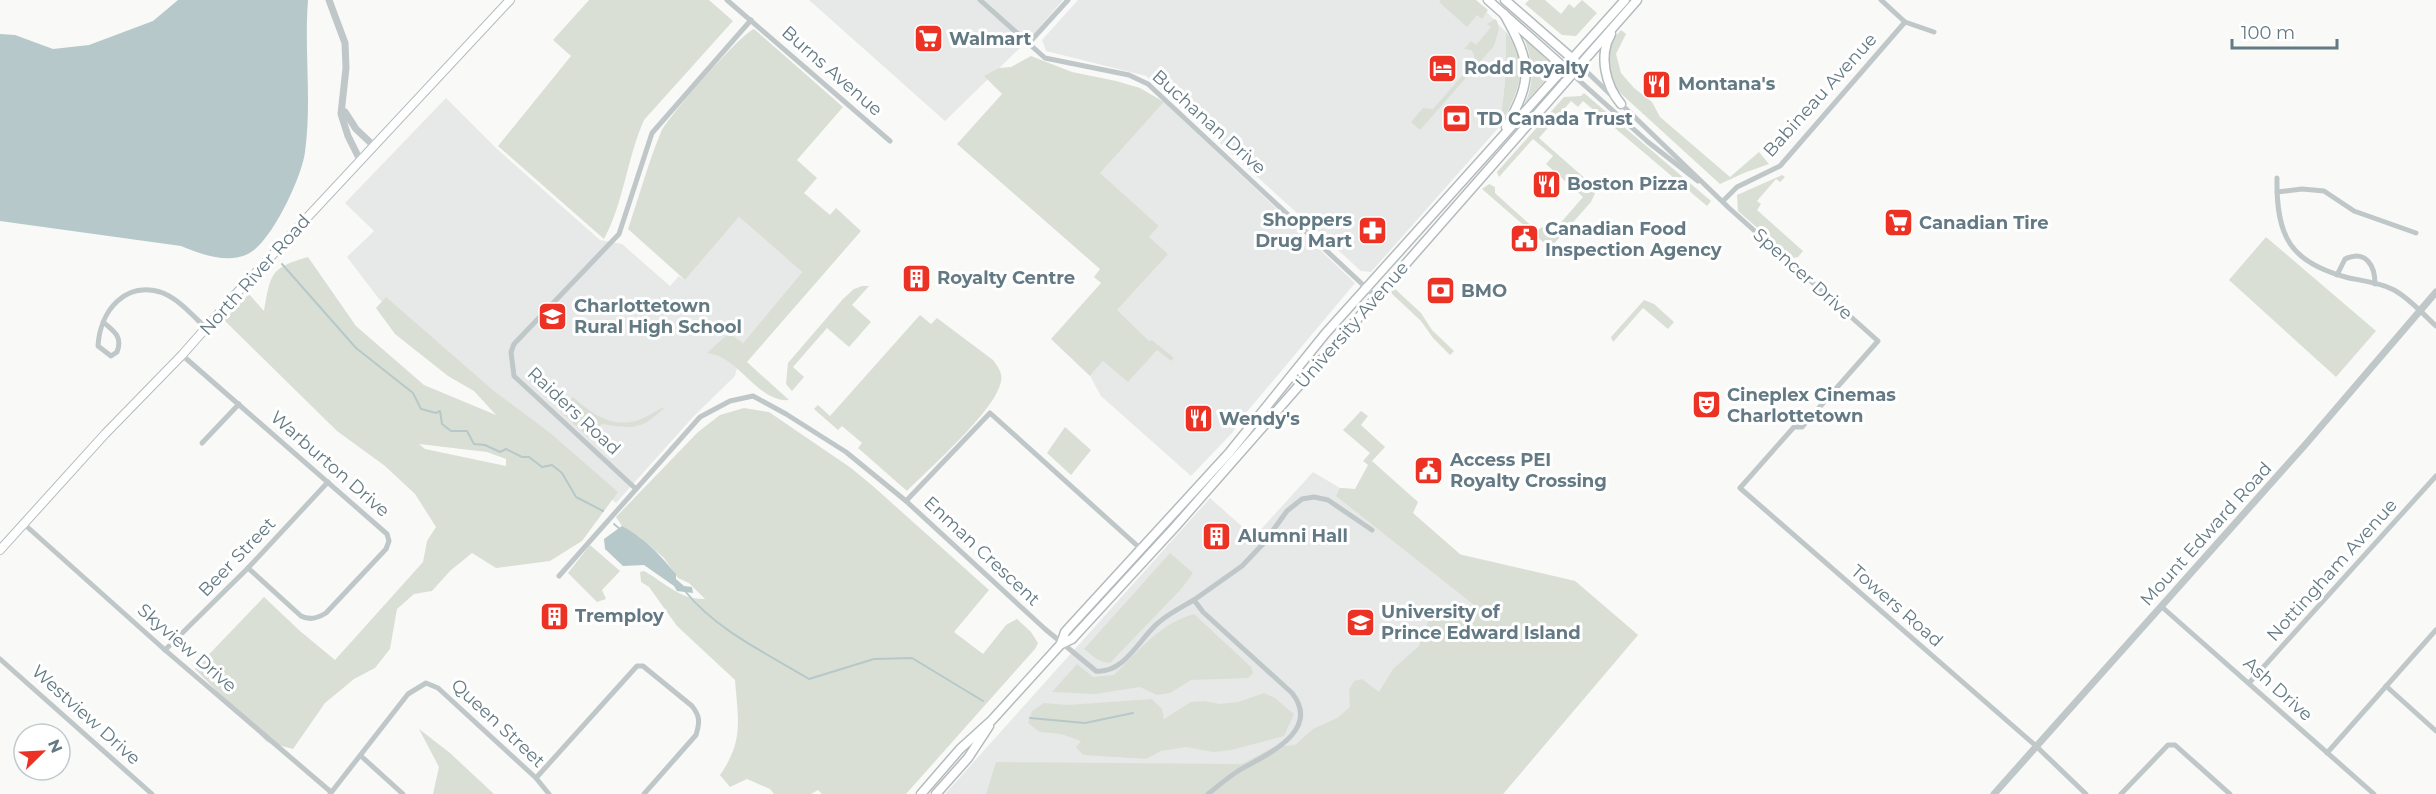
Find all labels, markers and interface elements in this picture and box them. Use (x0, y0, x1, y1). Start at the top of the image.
scale bar (2232, 12, 2337, 50)
street label: Burns Avenue (777, 21, 887, 121)
text: 100 m (2241, 22, 2295, 44)
supermarket icon: Walmart (912, 23, 944, 55)
place label: Walmart (949, 28, 1031, 50)
street label: Babineau Avenue (1759, 28, 1882, 162)
hotel icon: Rodd Royalty (1427, 52, 1459, 84)
place label: Rodd Royalty (1464, 57, 1589, 79)
street label: Buchanan Drive (1148, 65, 1270, 179)
restaurant icon: Montana's (1641, 68, 1673, 100)
place label: Montana's (1678, 73, 1776, 95)
bank icon: TD Canada Trust (1440, 103, 1472, 135)
place label: TD Canada Trust (1477, 108, 1633, 130)
restaurant icon: Boston Pizza (1530, 168, 1562, 200)
place label: Boston Pizza (1567, 173, 1688, 195)
supermarket icon: Canadian Tire (1882, 207, 1914, 239)
place label: Shoppers Drug Mart (1255, 209, 1352, 252)
street label: North River Road (195, 210, 315, 340)
place label: Canadian Tire (1919, 212, 2049, 234)
pharmacy icon: Shoppers Drug Mart (1357, 214, 1389, 246)
place label: Canadian Food Inspection Agency (1545, 218, 1722, 261)
public building icon: Canadian Food Inspection Agency (1508, 223, 1540, 255)
street label: Spencer Drive (1749, 224, 1857, 324)
street label: University Avenue (1291, 257, 1413, 393)
building icon: Royalty Centre (900, 262, 932, 294)
place label: Royalty Centre (937, 267, 1075, 289)
bank icon: BMO (1424, 275, 1456, 307)
place label: BMO (1461, 280, 1507, 302)
place label: Charlottetown Rural High School (574, 295, 742, 338)
school or university icon: Charlottetown Rural High School (537, 300, 569, 332)
street label: Raiders Road (523, 362, 625, 460)
place label: Cineplex Cinemas Charlottetown (1727, 384, 1896, 427)
theatre icon: Cineplex Cinemas Charlottetown (1690, 389, 1722, 421)
restaurant icon: Wendy's (1182, 403, 1214, 435)
street label: Warburton Drive (266, 406, 394, 522)
place label: Wendy's (1219, 408, 1300, 430)
place label: Access PEI Royalty Crossing (1449, 449, 1607, 492)
public building icon: Access PEI Royalty Crossing (1413, 454, 1445, 486)
street label: Mount Edward Road (2136, 458, 2276, 610)
street label: Enman Crescent (919, 492, 1045, 610)
street label: Nottingham Avenue (2262, 494, 2402, 646)
street label: Beer Street (194, 513, 280, 601)
building icon: Alumni Hall (1201, 520, 1233, 552)
place label: Alumni Hall (1237, 525, 1348, 547)
street label: Towers Road (1847, 560, 1947, 652)
street label: Skyview Drive (133, 599, 241, 697)
building icon: Tremploy (538, 600, 570, 632)
place label: University of Prince Edward Island (1381, 601, 1581, 644)
place label: Tremploy (575, 605, 664, 627)
school or university icon: University of Prince Edward Island (1344, 606, 1376, 638)
street label: Ash Drive (2239, 652, 2317, 726)
street label: Westview Drive (27, 660, 145, 770)
street label: Queen Street (447, 674, 549, 772)
north arrow (12, 722, 72, 782)
text: N (44, 736, 67, 756)

